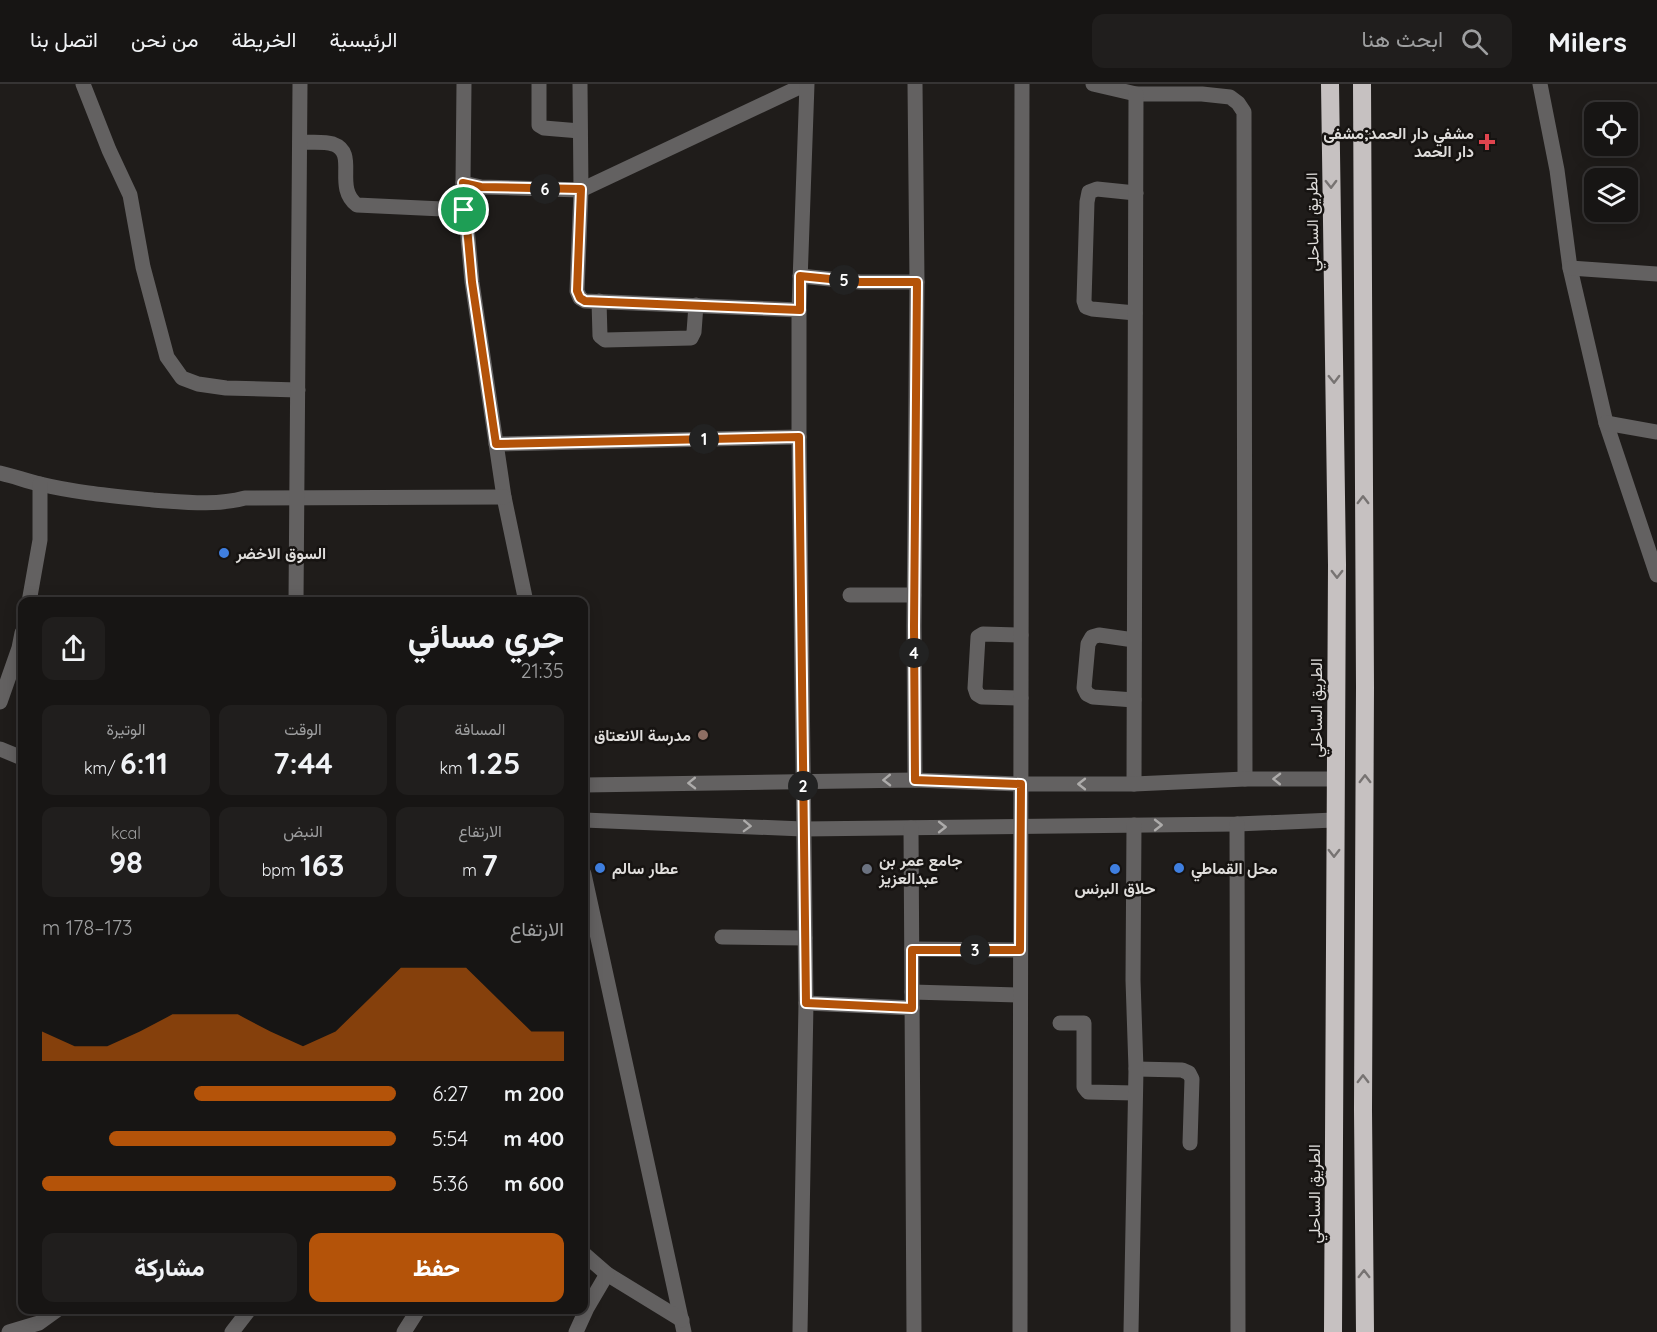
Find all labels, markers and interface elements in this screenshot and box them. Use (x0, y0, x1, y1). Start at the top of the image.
search box (1092, 14, 1512, 68)
text: Milers (1548, 24, 1627, 59)
text: ابحث هنا (1362, 25, 1443, 53)
icon: search (1458, 25, 1491, 58)
text: اتصل بنا (30, 26, 98, 52)
text: من نحن (131, 26, 198, 52)
text: الخريطة (231, 26, 296, 52)
text: الرئيسية (329, 26, 397, 52)
map controls (1584, 102, 1638, 222)
button: locate (1584, 102, 1638, 156)
place label: مشفي دار الحمد;مشفى دار الحمد (1323, 123, 1474, 162)
marker: مشفي دار الحمد;مشفى دار الحمد (1478, 133, 1496, 151)
button: layers (1584, 168, 1638, 222)
street label: الطريق الساحلي (1301, 172, 1327, 272)
pin: 6 (530, 174, 560, 204)
text: 6 (541, 179, 549, 199)
one-way arrow (1325, 180, 1338, 189)
pin (438, 184, 489, 235)
icon: arrive (447, 193, 480, 226)
pin: 5 (829, 265, 859, 295)
text: 5 (839, 270, 849, 290)
one-way arrow (1328, 375, 1340, 384)
pin: 1 (689, 424, 719, 454)
text: 1 (701, 429, 707, 449)
one-way arrow (1357, 495, 1369, 504)
place label: السوق الاخضر (235, 543, 326, 564)
marker: السوق الاخضر (217, 546, 231, 560)
one-way arrow (1331, 570, 1343, 579)
text: جري مسائي (408, 615, 564, 656)
button: share (42, 617, 105, 680)
pin: 4 (899, 638, 929, 668)
text: 4 (909, 643, 919, 663)
text: 21:35 (520, 658, 564, 683)
street label: الطريق الساحلي (1306, 658, 1330, 758)
text: الوتيرة (106, 719, 146, 739)
text: الوقت (284, 719, 322, 739)
text: المسافة (455, 719, 505, 739)
place label: مدرسة الانعتاق (594, 725, 691, 746)
marker: مدرسة الانعتاق (696, 728, 710, 742)
text: 6:11 (120, 744, 168, 782)
text: 7:44 (273, 744, 333, 782)
text: 1.25 (467, 744, 521, 782)
text: /km (84, 758, 120, 778)
text: km (439, 758, 467, 778)
pin: 2 (788, 771, 818, 801)
one-way arrow (1272, 773, 1281, 785)
one-way arrow (882, 774, 891, 787)
one-way arrow (1359, 774, 1371, 783)
text: 2 (798, 776, 808, 796)
one-way arrow (687, 777, 696, 789)
one-way arrow (1077, 778, 1086, 790)
one-way arrow (1153, 819, 1162, 831)
one-way arrow (742, 820, 751, 833)
text: النبض (283, 821, 323, 841)
text: الارتفاع (458, 821, 502, 841)
one-way arrow (937, 821, 946, 833)
text: kcal (111, 823, 141, 843)
text: 98 (109, 843, 143, 881)
text: 163 (300, 846, 344, 884)
text: 7 (481, 846, 498, 884)
one-way arrow (1328, 849, 1340, 858)
place label: جامع عمر بن عبدالعزيز (878, 850, 962, 889)
place label: عطار سالم (612, 858, 678, 879)
place label: محل القماطي (1191, 858, 1278, 882)
text: bpm (262, 860, 300, 880)
text: m (462, 860, 481, 880)
marker: عطار سالم (593, 861, 607, 875)
marker: محل القماطي (1172, 861, 1186, 875)
marker: جامع عمر بن عبدالعزيز (860, 862, 874, 876)
marker: حلاق البرنس (1108, 862, 1122, 876)
place label: حلاق البرنس (1075, 878, 1156, 899)
text: 173–178 m (42, 915, 133, 940)
text: الارتفاع (510, 916, 564, 941)
pin: 3 (960, 935, 990, 965)
text: 3 (971, 940, 979, 960)
one-way arrow (1357, 1074, 1369, 1083)
text: 6:27 (433, 1081, 468, 1106)
text: 200 m (504, 1081, 564, 1106)
text: 5:54 (432, 1126, 468, 1151)
text: 400 m (504, 1126, 564, 1151)
street label: الطريق الساحلي (1304, 1144, 1328, 1244)
text: 5:36 (432, 1171, 468, 1196)
text: 600 m (504, 1171, 564, 1196)
button: مشاركة (42, 1233, 297, 1302)
button: حفظ (309, 1233, 564, 1302)
one-way arrow (1358, 1269, 1370, 1278)

